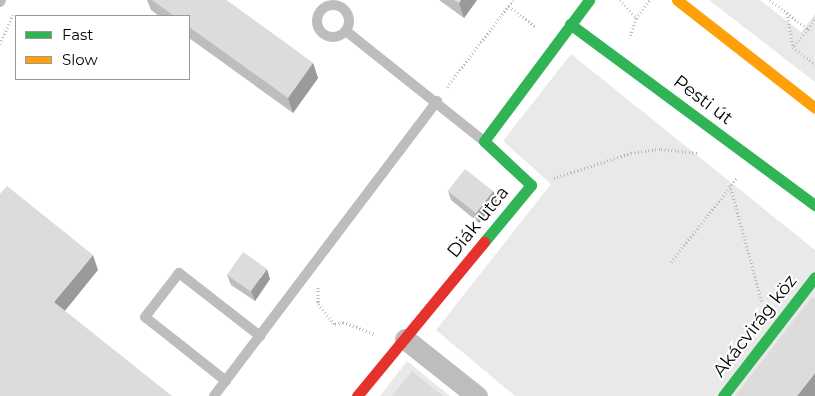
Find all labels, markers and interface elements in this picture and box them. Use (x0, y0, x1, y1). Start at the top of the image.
legend (15, 15, 190, 80)
text: Fast (62, 25, 93, 44)
text: Slow (62, 50, 98, 69)
street label: Pesti út (669, 71, 737, 129)
street label: Diák utca (443, 182, 513, 262)
street label: Akácvirág köz (708, 271, 802, 381)

